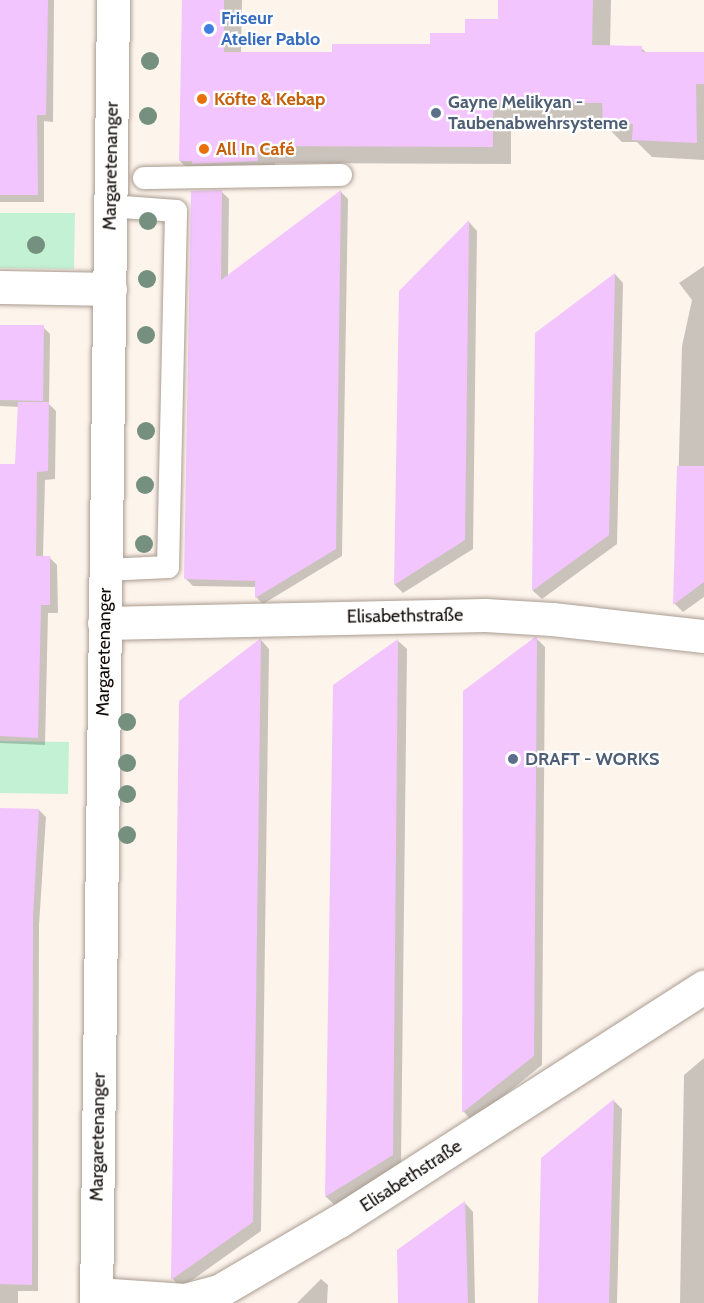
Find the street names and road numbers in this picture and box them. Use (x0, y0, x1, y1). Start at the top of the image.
street label: Margaretenanger (99, 101, 123, 231)
street label: Margaretenanger (92, 587, 116, 717)
street label: Elisabethstraße (347, 604, 463, 628)
street label: Margaretenanger (86, 1072, 110, 1202)
street label: Elisabethstraße (356, 1135, 466, 1217)

